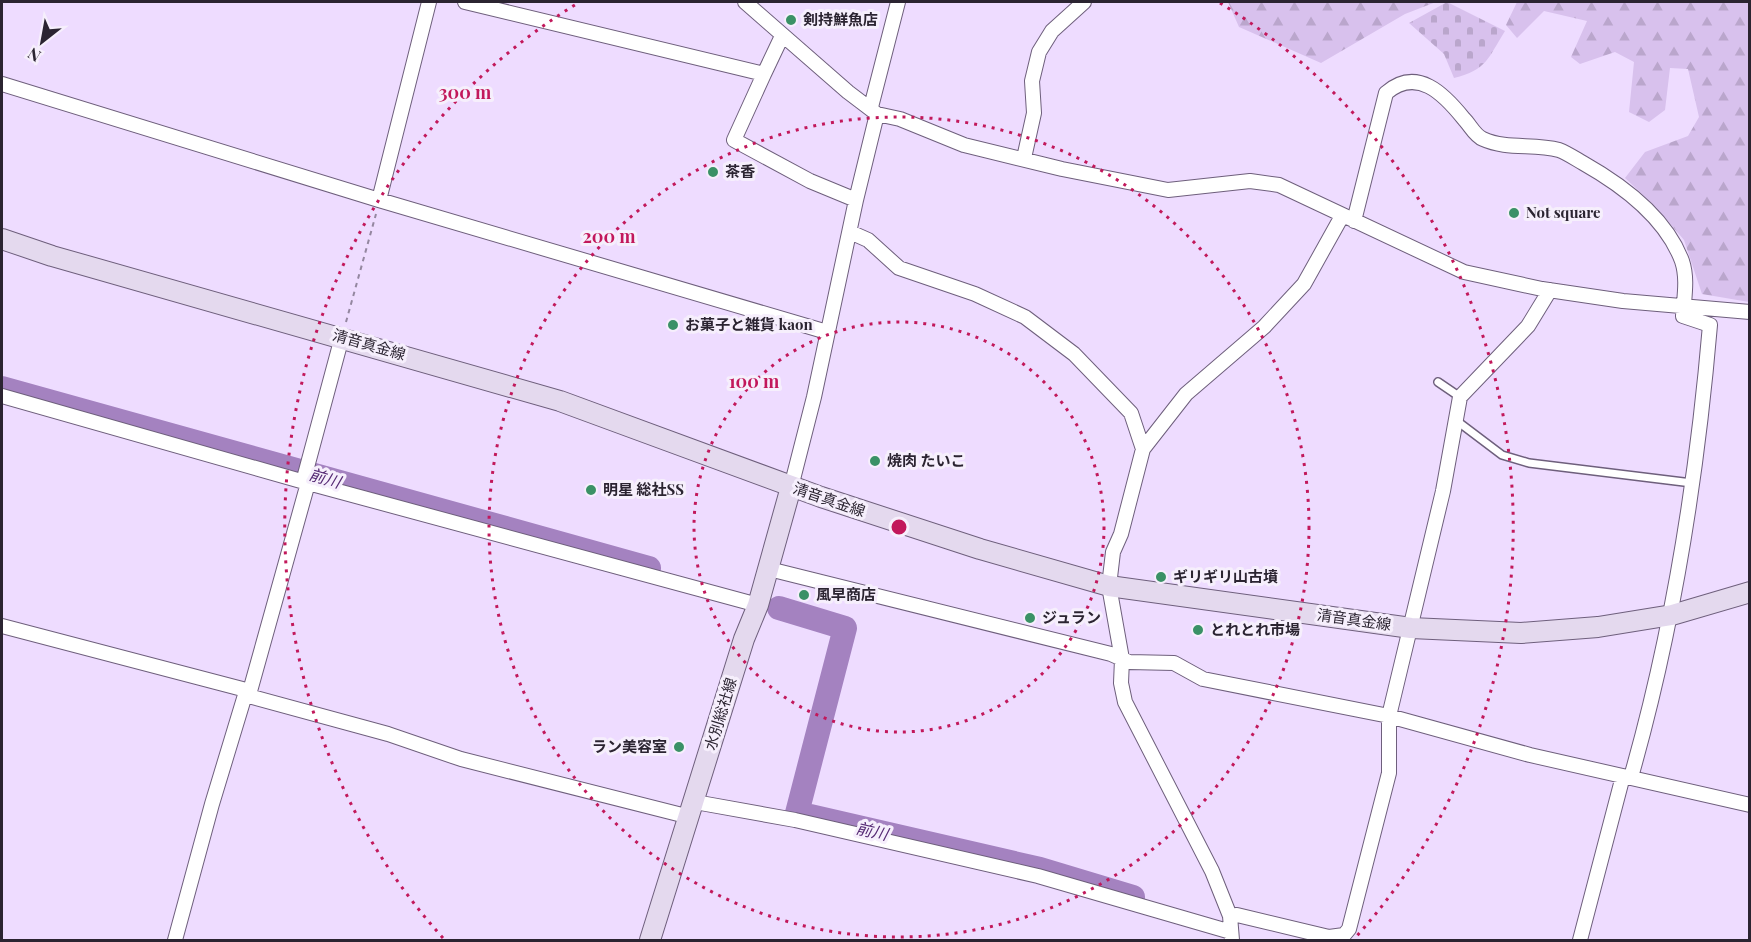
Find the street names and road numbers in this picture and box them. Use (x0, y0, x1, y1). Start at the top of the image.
street label: 清音真金線 (330, 324, 408, 364)
street label: 清音真金線 (791, 477, 868, 521)
street label: 清音真金線 (1316, 604, 1393, 634)
street label: 水別総社線 (700, 675, 741, 753)

